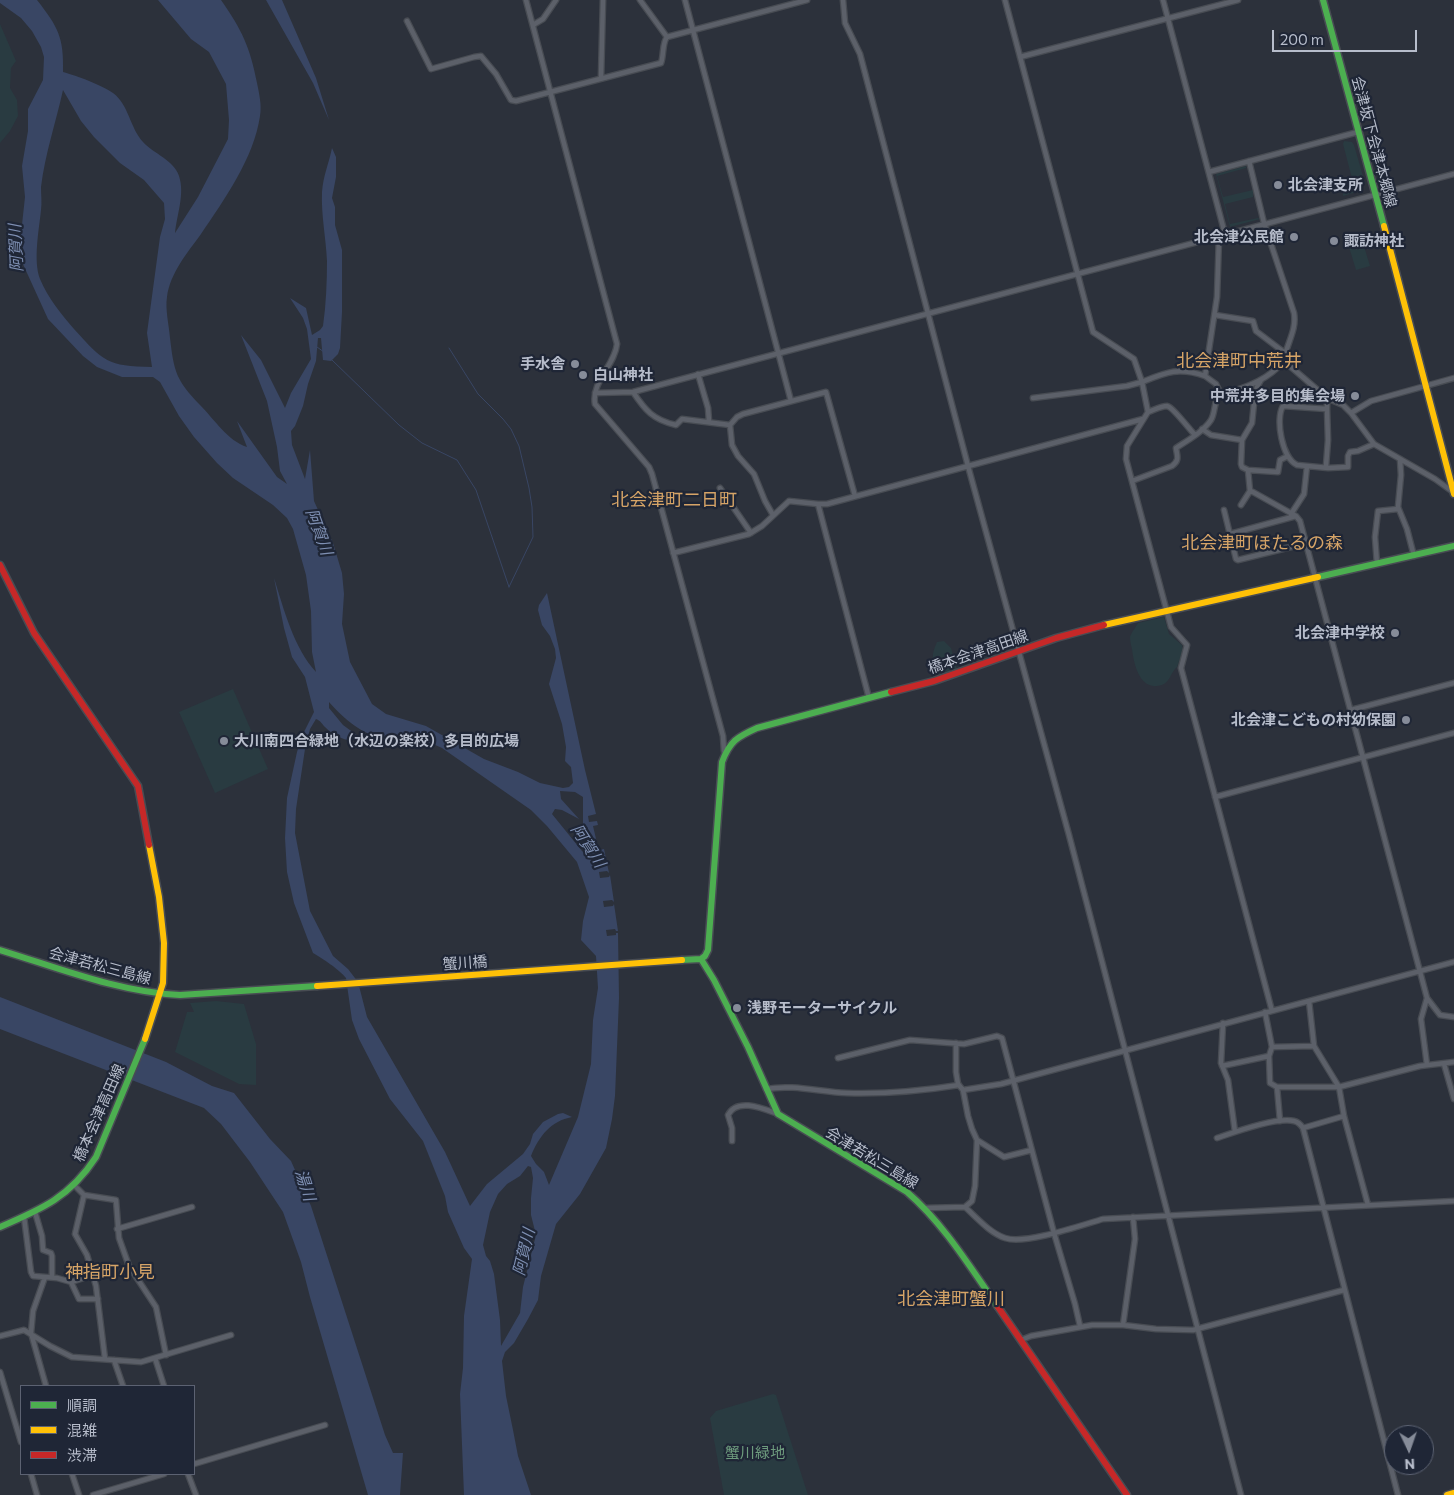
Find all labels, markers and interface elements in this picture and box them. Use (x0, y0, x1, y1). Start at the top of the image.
scale bar (1274, 20, 1419, 52)
text: 200 m (1280, 30, 1324, 48)
street label: 会津坂下会津本郷線 (1348, 74, 1400, 210)
place label: 北会津支所 (1288, 176, 1363, 194)
marker: 北会津支所 (1272, 179, 1284, 191)
water label: 阿賀川 (5, 224, 27, 272)
place label: 北会津公民館 (1194, 228, 1284, 246)
marker: 北会津公民館 (1288, 231, 1300, 243)
place label: 諏訪神社 (1344, 232, 1404, 250)
marker: 諏訪神社 (1328, 235, 1340, 247)
district label: 北会津町中荒井 (1176, 350, 1302, 372)
place label: 手水舎 (520, 355, 565, 373)
marker: 手水舎 (569, 358, 581, 370)
place label: 白山神社 (593, 366, 653, 384)
marker: 白山神社 (577, 369, 589, 381)
place label: 中荒井多目的集会場 (1210, 387, 1345, 405)
marker: 中荒井多目的集会場 (1349, 390, 1361, 402)
district label: 北会津町二日町 (611, 489, 737, 511)
water label: 阿賀川 (302, 506, 336, 558)
district label: 北会津町ほたるの森 (1181, 532, 1343, 554)
place label: 北会津中学校 (1295, 624, 1385, 642)
street label: 橋本会津高田線 (925, 626, 1031, 678)
marker: 北会津中学校 (1389, 627, 1401, 639)
place label: 北会津こどもの村幼保園 (1231, 711, 1396, 729)
marker: 北会津こどもの村幼保園 (1400, 714, 1412, 726)
place label: 大川南四合緑地（水辺の楽校）多目的広場 (234, 732, 519, 750)
marker: 大川南四合緑地（水辺の楽校）多目的広場 (218, 735, 230, 747)
water label: 阿賀川 (567, 821, 609, 871)
street label: 会津若松三島線 (47, 944, 153, 988)
street label: 蟹川橋 (442, 952, 488, 974)
place label: 浅野モーターサイクル (747, 999, 897, 1017)
marker: 浅野モーターサイクル (731, 1002, 743, 1014)
street label: 橋本会津高田線 (69, 1061, 129, 1165)
street label: 会津若松三島線 (822, 1123, 922, 1193)
water label: 湯川 (291, 1167, 319, 1203)
water label: 阿賀川 (509, 1226, 539, 1278)
district label: 神指町小見 (65, 1261, 155, 1283)
district label: 北会津町蟹川 (897, 1288, 1005, 1310)
legend (20, 1385, 195, 1475)
text: 順調 (67, 1396, 97, 1414)
text: 混雑 (67, 1421, 97, 1439)
north arrow (1384, 1425, 1434, 1475)
park label: 蟹川緑地 (725, 1444, 785, 1462)
text: 渋滞 (67, 1446, 97, 1464)
text: N (1404, 1456, 1415, 1473)

